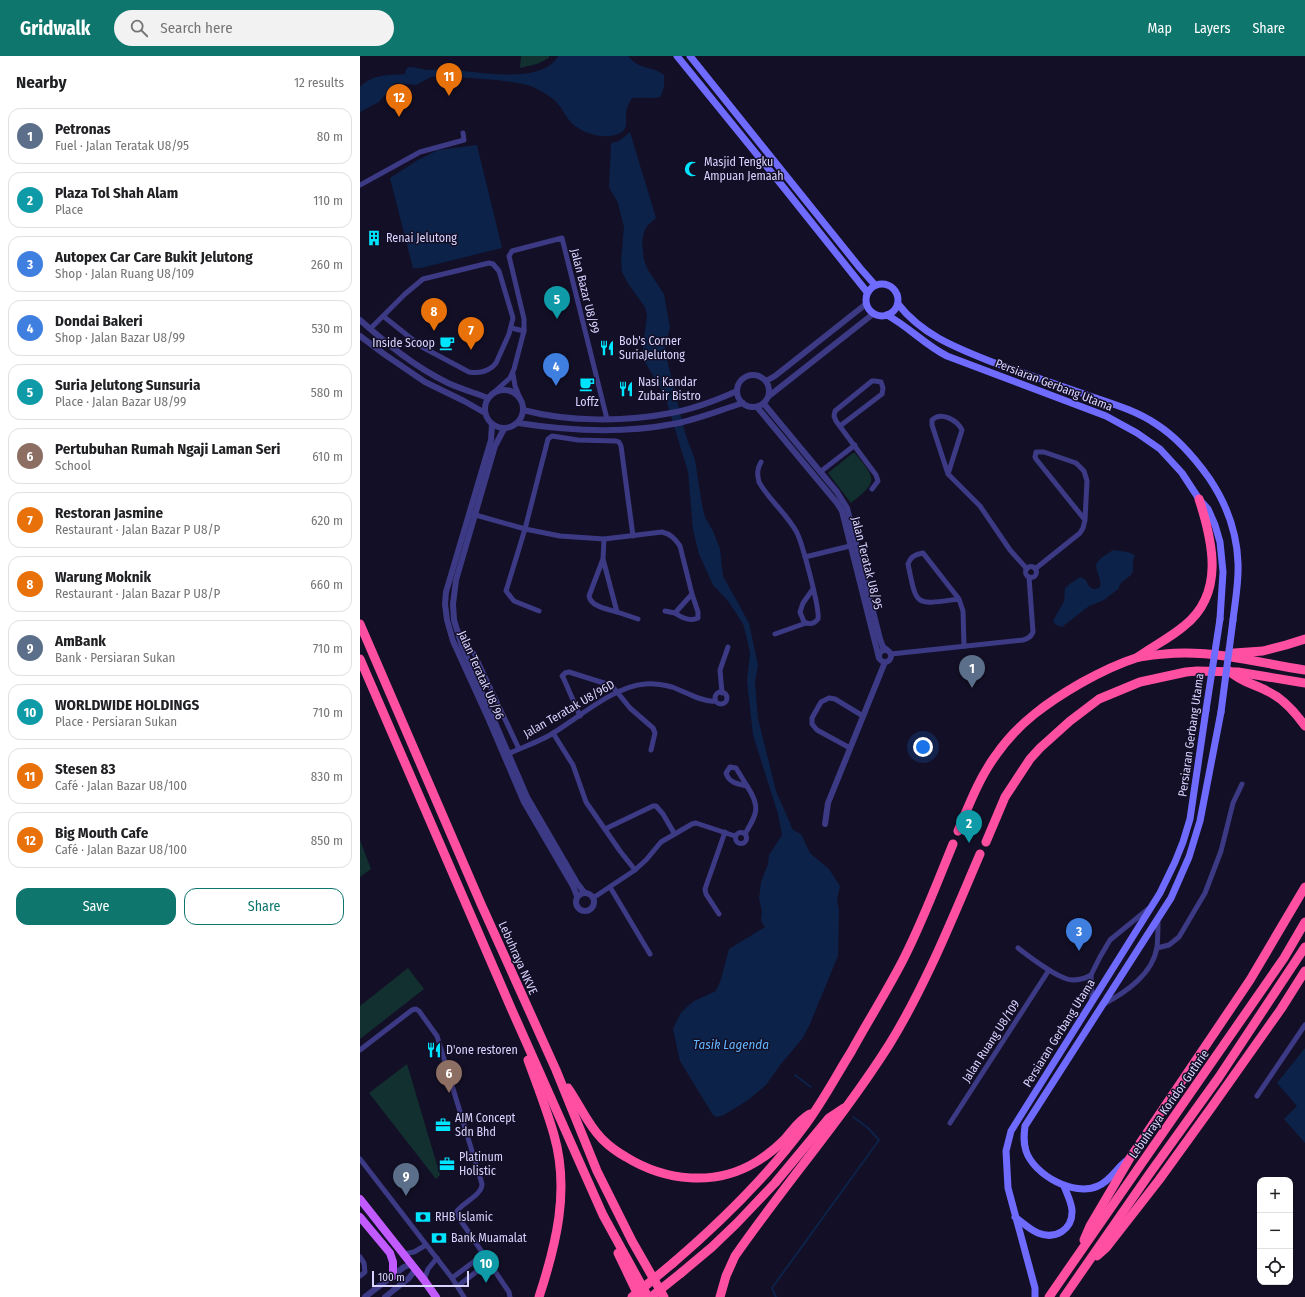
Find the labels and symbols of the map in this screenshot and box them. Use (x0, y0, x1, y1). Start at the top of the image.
pin: 11 (436, 63, 462, 96)
pin: 12 (386, 84, 412, 117)
place label: Masjid Tengku Ampuan Jemaah (704, 155, 784, 183)
mosque icon: Masjid Tengku Ampuan Jemaah (683, 160, 701, 178)
building icon: Renai Jelutong (365, 229, 383, 247)
place label: Renai Jelutong (386, 231, 457, 245)
street label: Jalan Bazar U8/99 (568, 247, 602, 335)
pin: 5 (544, 286, 570, 319)
pin: 8 (421, 298, 447, 331)
pin: 7 (458, 317, 484, 350)
cafe icon: Inside Scoop (438, 334, 456, 352)
place label: Bob's Corner SuriaJelutong (619, 334, 685, 362)
place label: Inside Scoop (372, 336, 435, 350)
restaurant icon: Bob's Corner SuriaJelutong (598, 339, 616, 357)
pin: 4 (543, 353, 569, 386)
street label: Persiaran Gerbang Utama (993, 356, 1115, 414)
cafe icon: Loffz (578, 375, 596, 393)
place label: Nasi Kandar Zubair Bistro (638, 375, 701, 403)
restaurant icon: Nasi Kandar Zubair Bistro (617, 380, 635, 398)
place label: Loffz (575, 395, 599, 409)
street label: Jalan Teratak U8/95 (849, 515, 885, 611)
street label: Jalan Teratak U8/96 (455, 628, 507, 722)
pin: 1 (959, 655, 985, 688)
street label: Persiaran Gerbang Utama (1175, 672, 1207, 798)
street label: Jalan Teratak U8/96D (521, 677, 617, 741)
your location (913, 737, 933, 757)
pin: 2 (956, 810, 982, 843)
pin: 3 (1066, 918, 1092, 951)
street label: Lebuhraya NKVE (496, 919, 541, 997)
street label: Persiaran Gerbang Utama (1020, 976, 1098, 1090)
street label: Jalan Ruang U8/109 (959, 997, 1023, 1085)
water label: Tasik Lagenda (693, 1037, 769, 1052)
restaurant icon: D'one restoren (425, 1041, 443, 1059)
place label: D'one restoren (446, 1043, 518, 1057)
street label: Lebuhraya Koridor Guthrie (1126, 1047, 1212, 1161)
pin: 6 (436, 1060, 462, 1093)
place label: AIM Concept Sdn Bhd (455, 1111, 516, 1139)
office icon: AIM Concept Sdn Bhd (434, 1116, 452, 1134)
place label: Platinum Holistic (459, 1150, 503, 1178)
office icon: Platinum Holistic (438, 1155, 456, 1173)
pin: 9 (393, 1163, 419, 1196)
bank icon: RHB Islamic (414, 1208, 432, 1226)
place label: RHB Islamic (435, 1210, 493, 1224)
bank icon: Bank Muamalat (430, 1229, 448, 1247)
place label: Bank Muamalat (451, 1231, 527, 1245)
pin: 10 (473, 1250, 499, 1283)
scale bar (372, 1269, 469, 1288)

